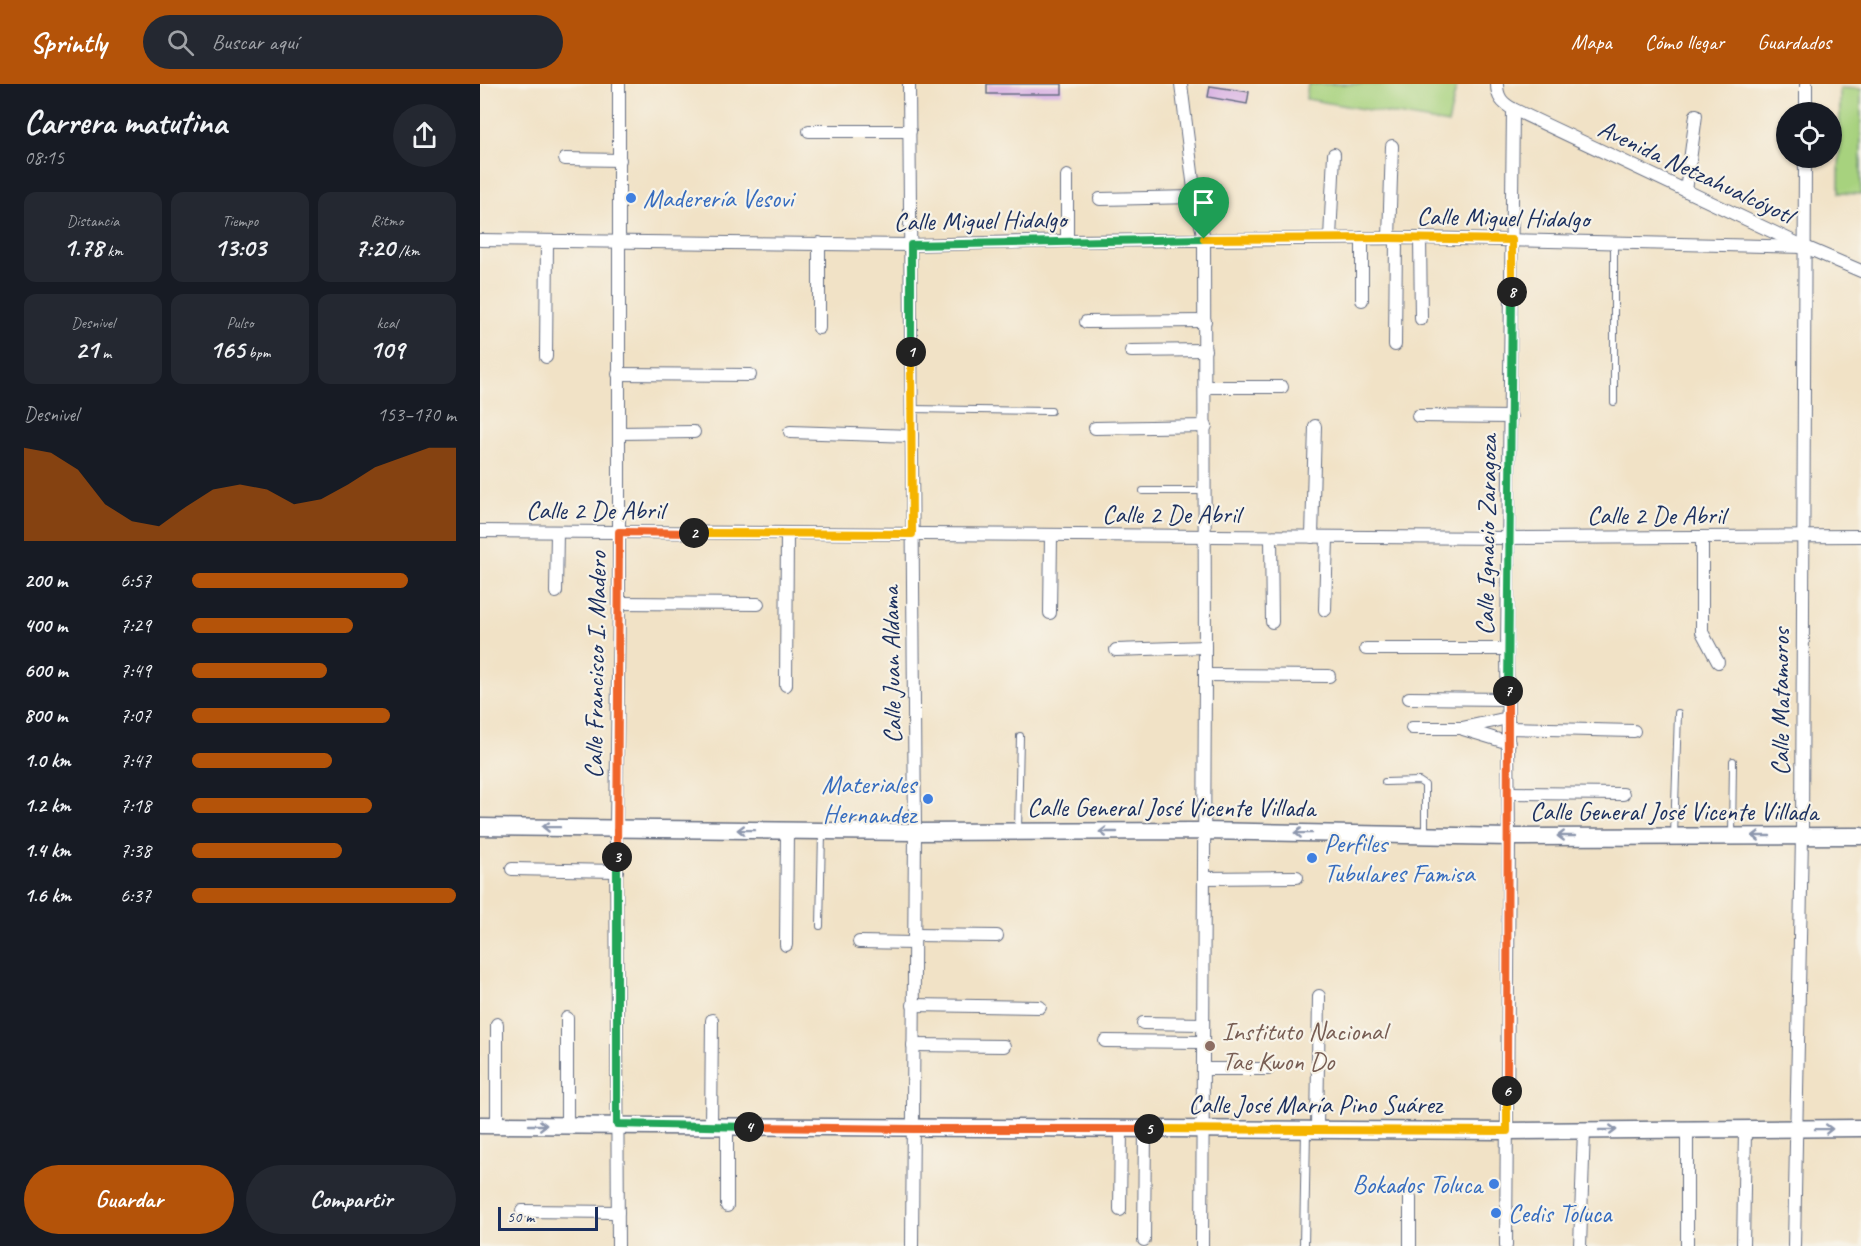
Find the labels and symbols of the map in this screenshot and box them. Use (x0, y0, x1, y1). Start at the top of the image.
street label: Avenida Netzahualcóyotl (1593, 112, 1803, 233)
pin (1178, 177, 1229, 239)
place label: Maderería Vesovi (643, 182, 796, 215)
marker: Maderería Vesovi (624, 191, 638, 205)
street label: Calle Miguel Hidalgo (1416, 199, 1592, 236)
street label: Calle Miguel Hidalgo (893, 202, 1069, 239)
pin: 8 (1497, 277, 1527, 307)
pin: 1 (896, 337, 926, 367)
street label: Calle Ignacio Zaragoza (1468, 432, 1505, 636)
street label: Calle 2 De Abril (526, 494, 669, 527)
street label: Calle 2 De Abril (1102, 498, 1245, 531)
street label: Calle 2 De Abril (1587, 499, 1730, 532)
pin: 2 (679, 518, 709, 548)
street label: Calle Francisco I. Madero (577, 549, 614, 779)
street label: Calle Juan Aldama (874, 584, 909, 744)
street label: Calle Matamoros (1764, 626, 1797, 776)
pin: 7 (1493, 676, 1523, 706)
place label: Materiales Hernandez (822, 768, 919, 831)
street label: Calle General José Vicente Villada (1027, 791, 1317, 824)
marker: Materiales Hernandez (921, 792, 935, 806)
street label: Calle General José Vicente Villada (1530, 795, 1820, 828)
one-way arrow (541, 821, 561, 833)
one-way arrow (736, 824, 756, 836)
one-way arrow (1099, 826, 1119, 838)
one-way arrow (1294, 827, 1314, 839)
place label: Perfiles Tubulares Famisa (1324, 827, 1476, 890)
one-way arrow (1556, 830, 1576, 842)
one-way arrow (1751, 830, 1771, 842)
pin: 3 (602, 842, 632, 872)
marker: Perfiles Tubulares Famisa (1305, 851, 1319, 865)
place label: Instituto Nacional Tae Kwon Do (1222, 1015, 1391, 1078)
marker: Instituto Nacional Tae Kwon Do (1203, 1039, 1217, 1053)
pin: 6 (1492, 1076, 1522, 1106)
street label: Calle José María Pino Suárez (1188, 1088, 1445, 1121)
pin: 4 (734, 1112, 764, 1142)
pin: 5 (1134, 1114, 1164, 1144)
one-way arrow (528, 1119, 548, 1131)
one-way arrow (1813, 1123, 1833, 1135)
one-way arrow (1597, 1124, 1617, 1136)
place label: Bokados Toluca (1352, 1168, 1484, 1201)
marker: Bokados Toluca (1487, 1177, 1501, 1191)
place label: Cedis Toluca (1508, 1197, 1613, 1230)
scale bar (498, 1204, 598, 1232)
marker: Cedis Toluca (1489, 1206, 1503, 1220)

